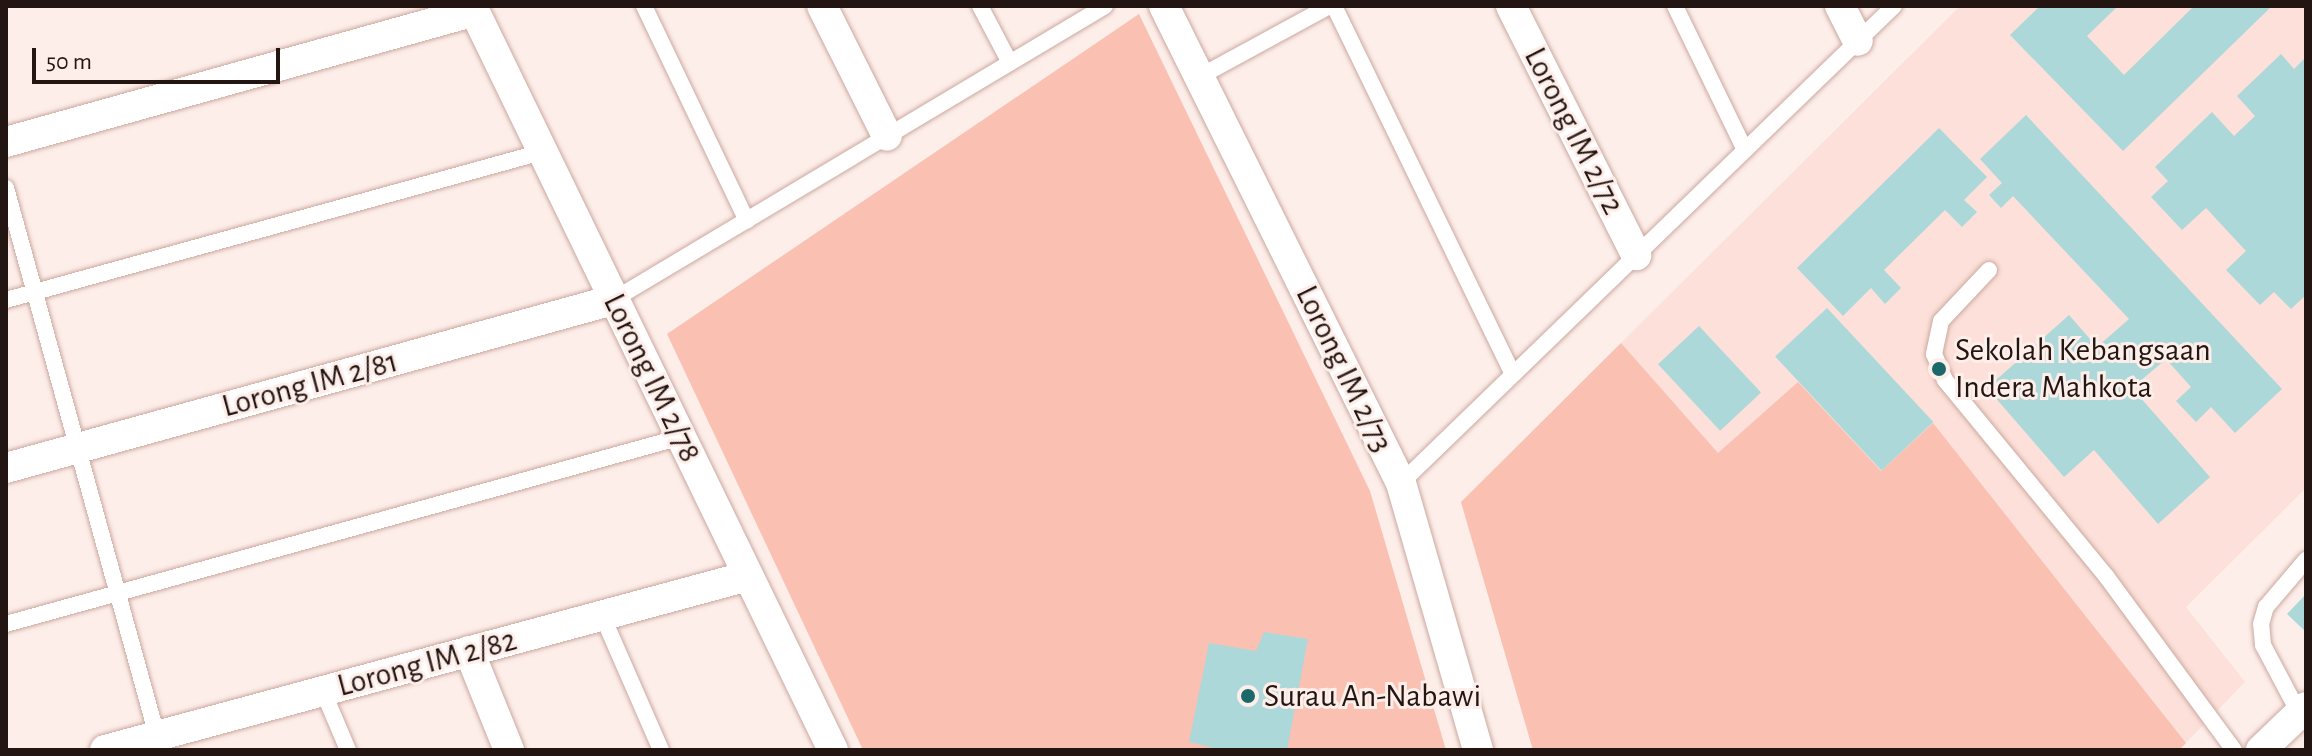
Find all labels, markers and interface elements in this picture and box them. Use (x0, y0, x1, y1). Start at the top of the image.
scale bar (36, 32, 284, 82)
street label: Lorong IM 2/72 (1516, 41, 1632, 221)
text: 50 m (46, 50, 92, 74)
street label: Lorong IM 2/73 (1287, 279, 1401, 459)
street label: Lorong IM 2/78 (595, 287, 709, 469)
place label: Sekolah Kebangsaan Indera Mahkota (1955, 332, 2211, 407)
street label: Lorong IM 2/81 (218, 342, 402, 426)
marker: Sekolah Kebangsaan Indera Mahkota (1930, 360, 1948, 378)
street label: Lorong IM 2/82 (333, 621, 521, 705)
place label: Surau An-Nabawi (1264, 677, 1481, 715)
marker: Surau An-Nabawi (1239, 687, 1257, 705)

